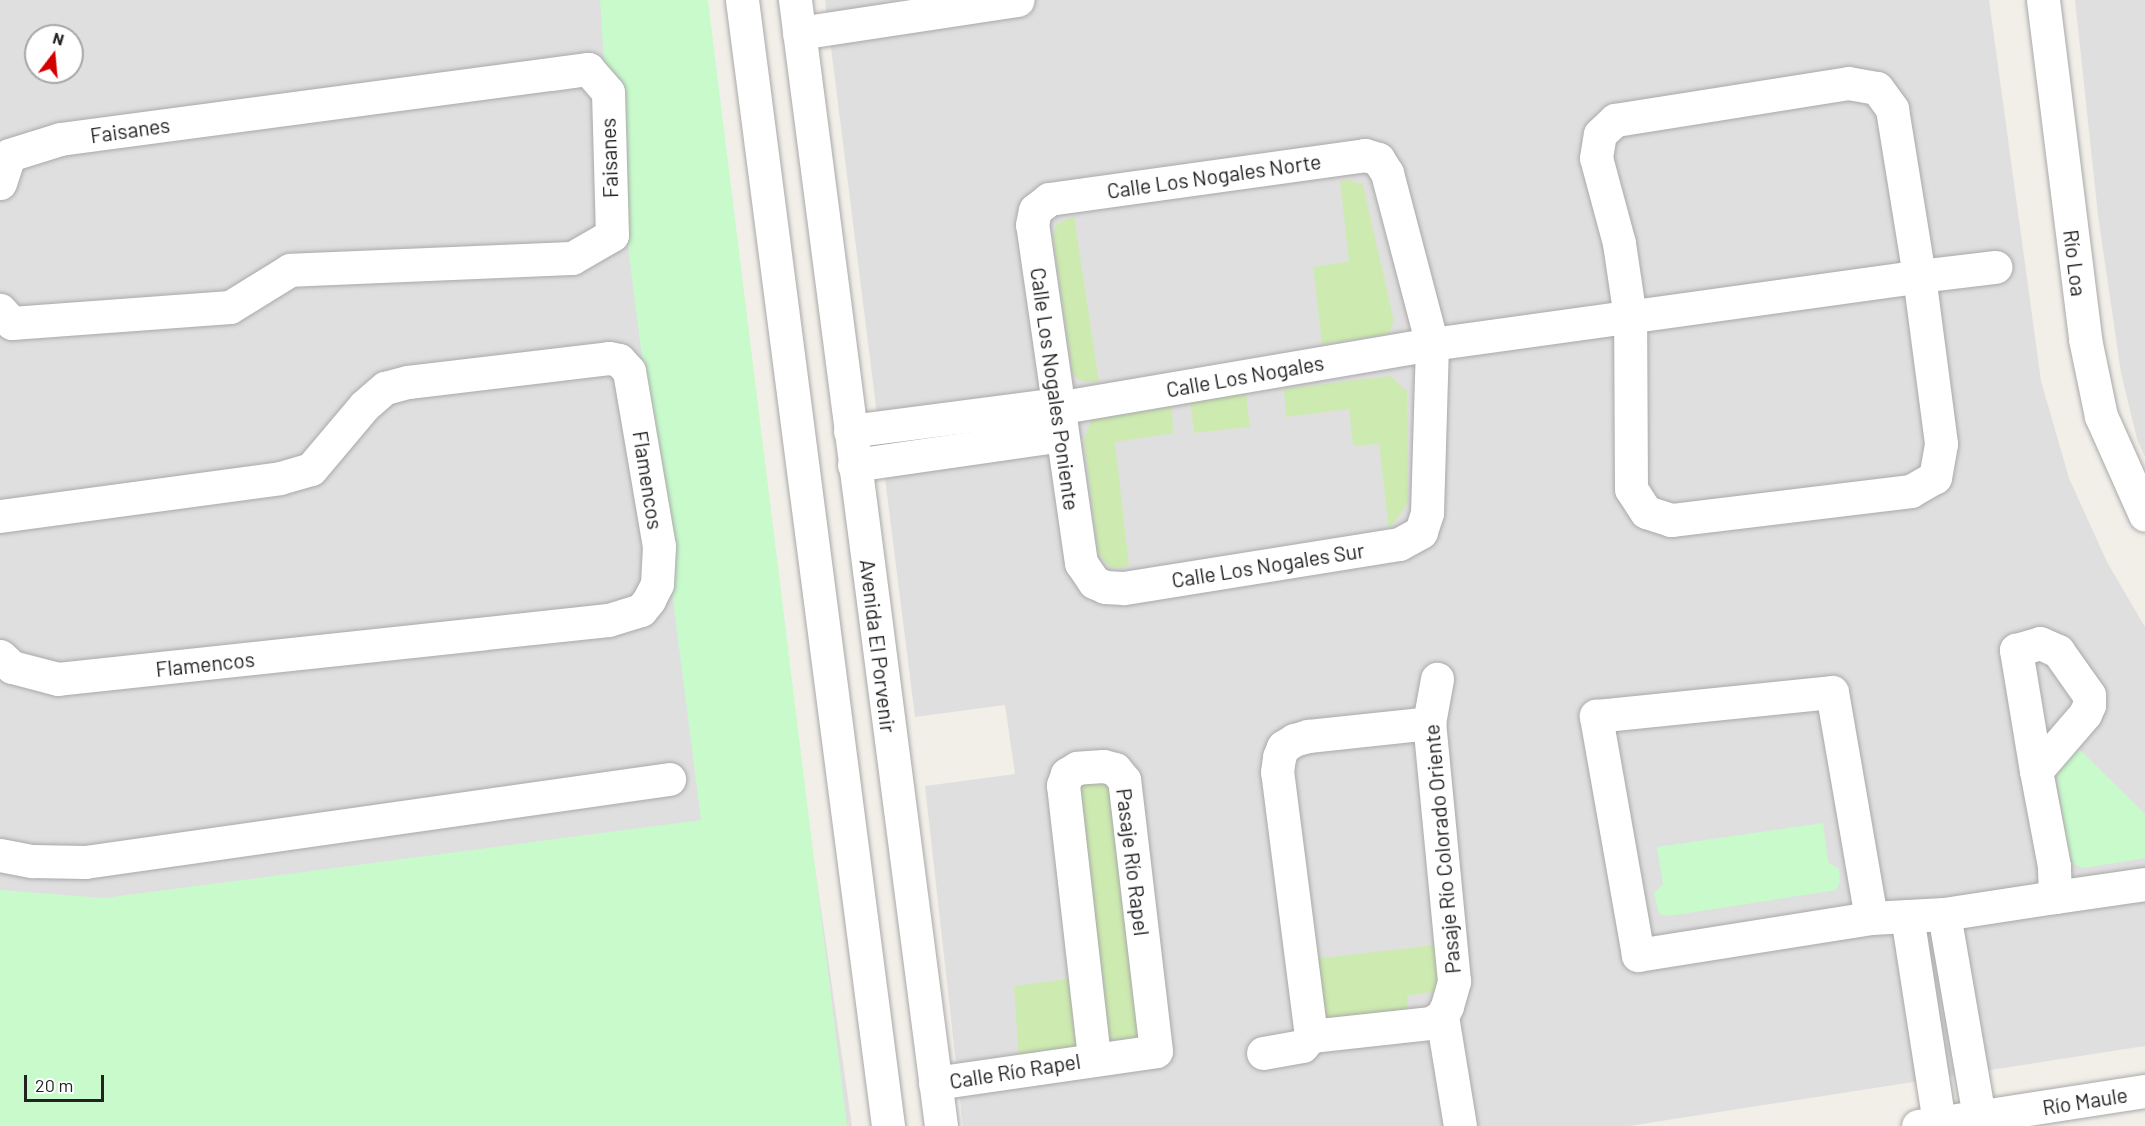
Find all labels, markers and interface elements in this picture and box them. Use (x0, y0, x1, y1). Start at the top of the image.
north arrow (24, 24, 84, 84)
text: N (51, 28, 66, 49)
street label: Faisanes (88, 112, 172, 148)
street label: Faisanes (595, 117, 623, 199)
street label: Calle Los Nogales Norte (1105, 148, 1323, 204)
street label: Río Loa (2058, 228, 2092, 298)
street label: Calle Los Nogales Poniente (1025, 266, 1085, 512)
street label: Calle Los Nogales (1164, 350, 1326, 402)
street label: Flamencos (628, 429, 668, 531)
street label: Calle Los Nogales Sur (1170, 537, 1366, 593)
street label: Avenida El Porvenir (855, 558, 901, 734)
street label: Flamencos (154, 646, 256, 682)
street label: Pasaje Río Colorado Oriente (1419, 723, 1465, 975)
street label: Pasaje Río Rapel (1111, 787, 1155, 937)
street label: Calle Río Rapel (948, 1048, 1082, 1094)
scale bar (27, 1063, 106, 1101)
text: 20 m (35, 1074, 73, 1096)
street label: Río Maule (2041, 1082, 2129, 1120)

